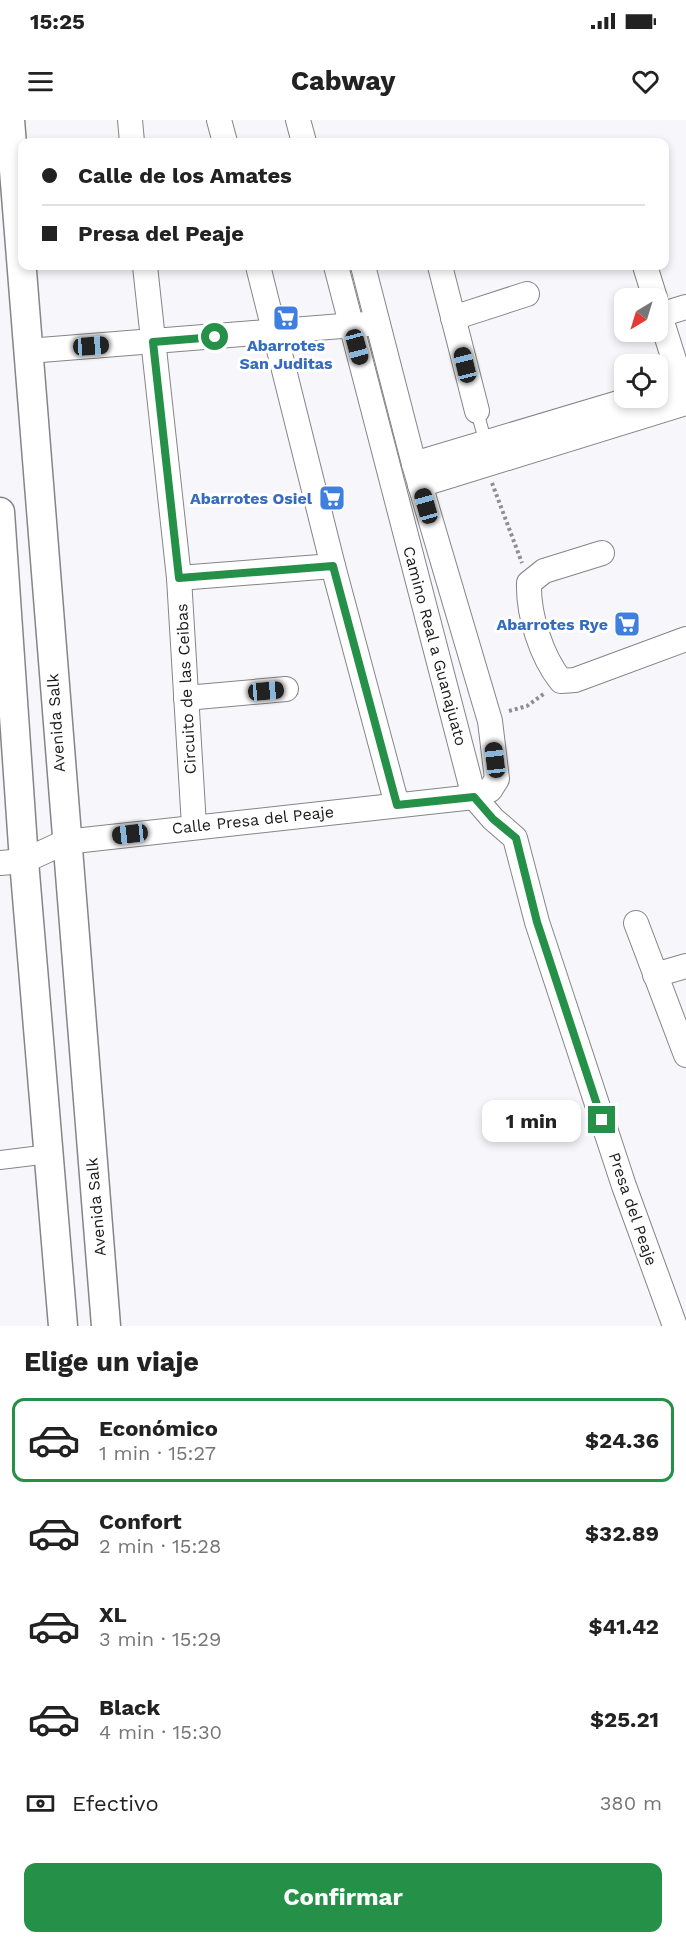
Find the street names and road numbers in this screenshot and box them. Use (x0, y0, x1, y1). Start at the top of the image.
street label: Camino Real a Guanajuato (399, 544, 471, 748)
street label: Circuito de las Ceibas (172, 603, 200, 775)
street label: Avenida Salk (43, 673, 69, 773)
street label: Calle Presa del Peaje (171, 802, 335, 838)
street label: Presa del Peaje (605, 1150, 661, 1268)
street label: Avenida Salk (82, 1157, 110, 1257)

